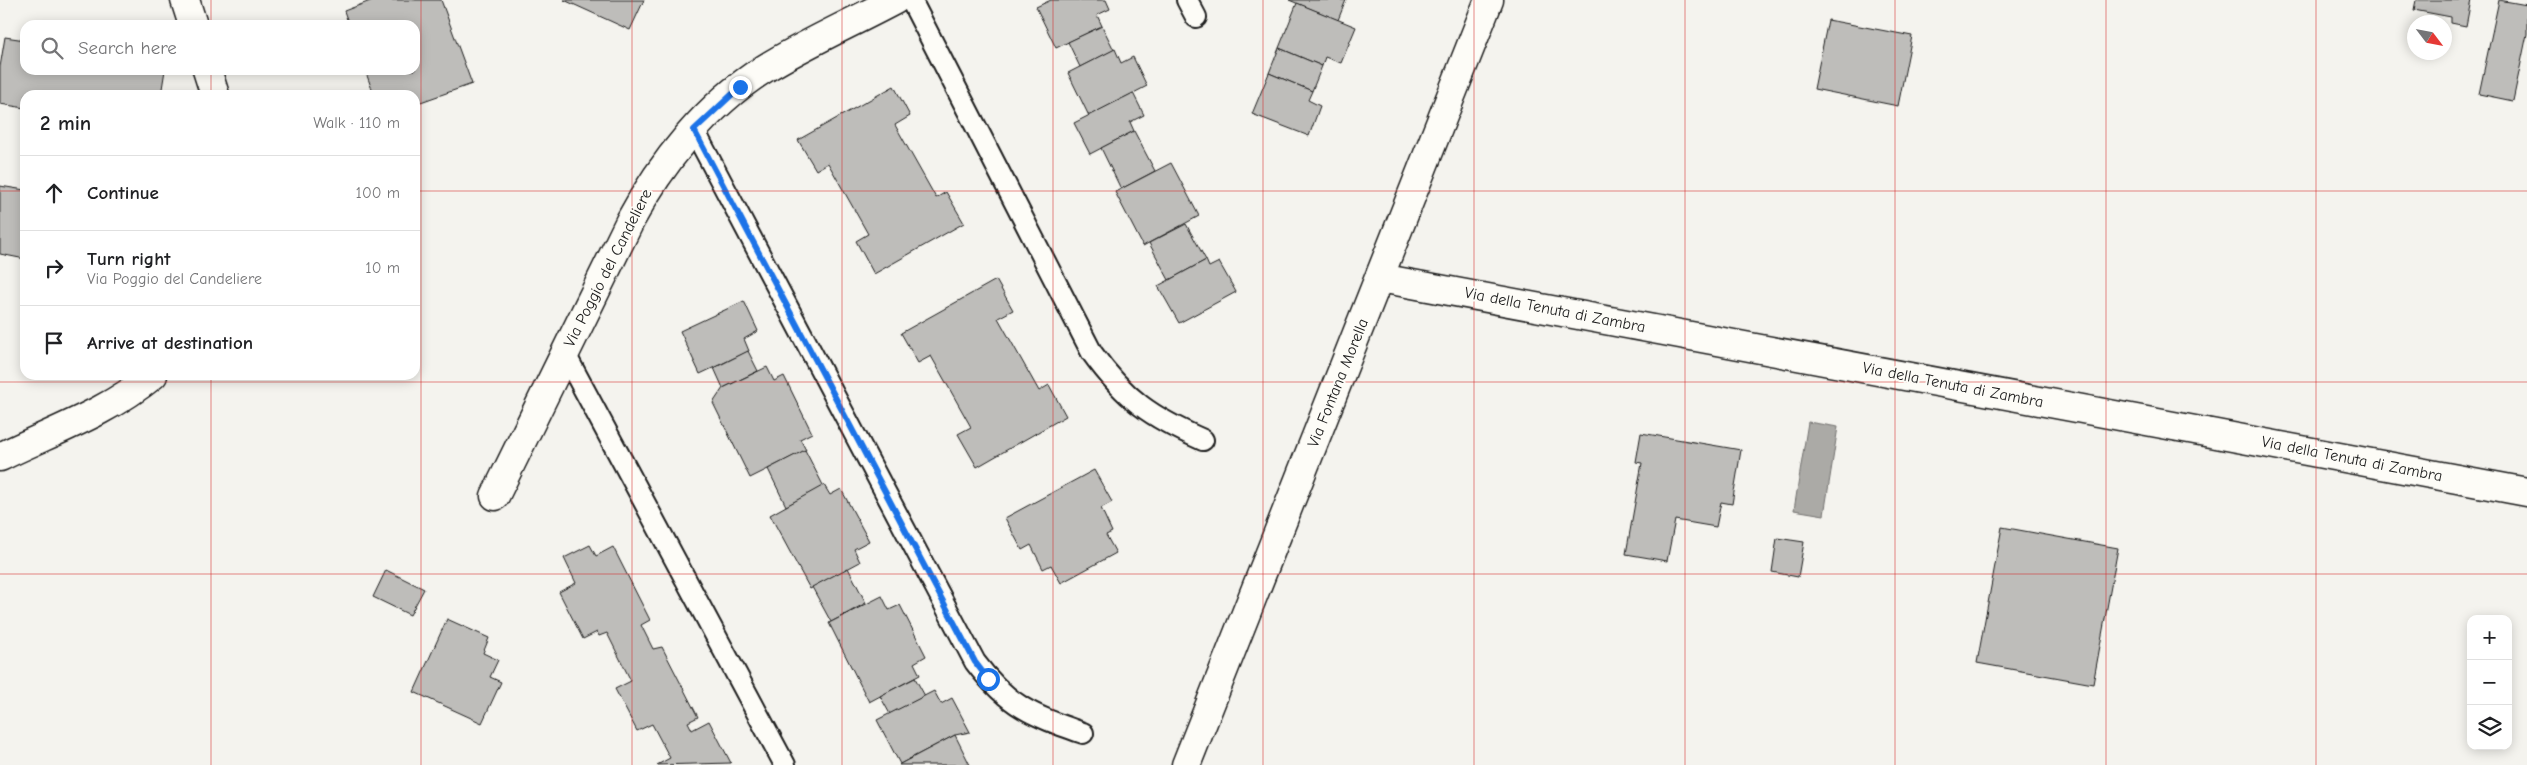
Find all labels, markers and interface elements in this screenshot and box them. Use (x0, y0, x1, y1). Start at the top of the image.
north arrow (2407, 15, 2452, 60)
search box (20, 20, 420, 75)
icon: search (38, 34, 66, 62)
text: Search here (78, 37, 177, 59)
route end (729, 76, 752, 99)
text: 2 min (40, 111, 91, 135)
text: Walk · 110 m (313, 114, 400, 132)
icon: ahead (40, 179, 68, 207)
text: Continue (87, 182, 159, 204)
text: 100 m (356, 184, 400, 202)
street label: Via Poggio del Candeliere (560, 186, 656, 350)
text: Turn right (87, 248, 171, 270)
icon: right (40, 254, 68, 282)
text: 10 m (365, 259, 400, 277)
text: Via Poggio del Candeliere (87, 270, 262, 288)
street label: Via della Tenuta di Zambra (1463, 284, 1647, 336)
street label: Via Fontana Morella (1304, 316, 1372, 450)
icon: arrive (40, 329, 68, 357)
text: Arrive at destination (87, 332, 253, 354)
street label: Via della Tenuta di Zambra (1861, 359, 2045, 411)
street label: Via della Tenuta di Zambra (2260, 433, 2444, 485)
map controls (2467, 615, 2512, 750)
button: + (2467, 615, 2512, 660)
button: − (2467, 660, 2512, 705)
route start (977, 668, 1000, 691)
button: layers (2467, 705, 2512, 750)

